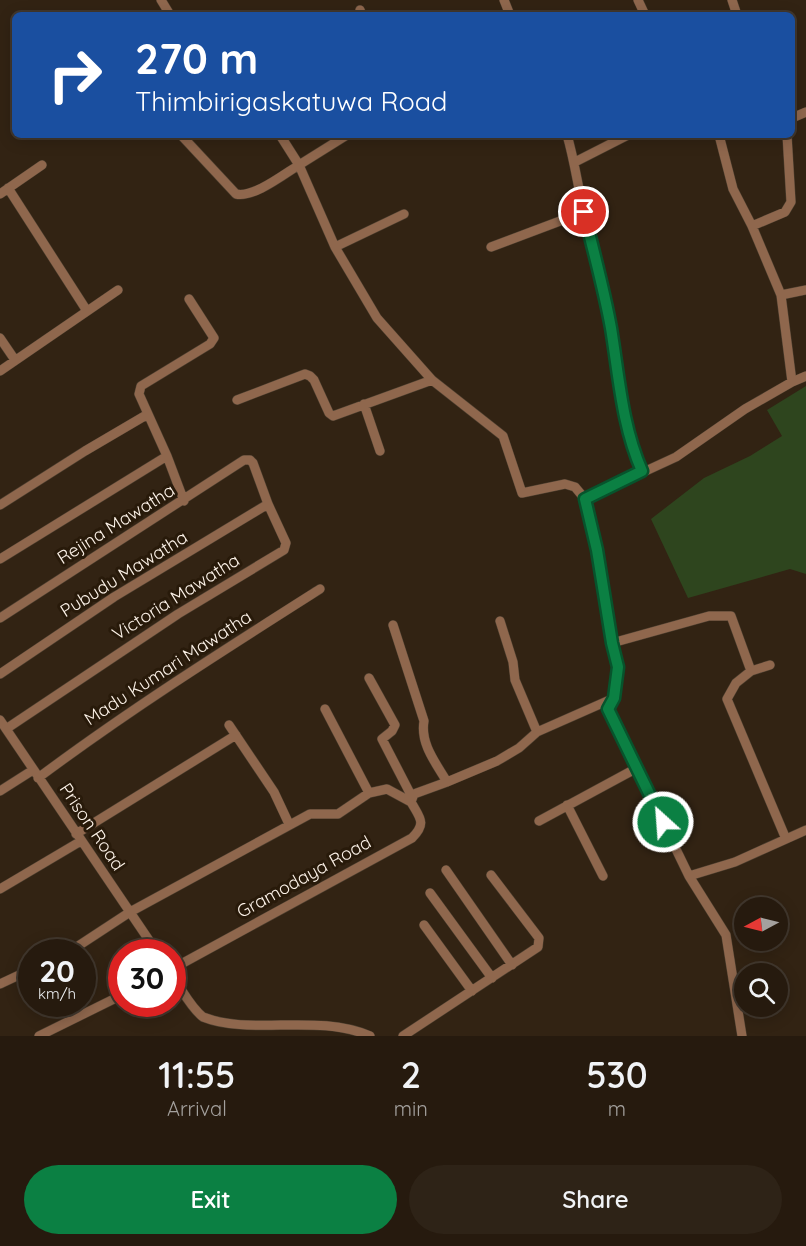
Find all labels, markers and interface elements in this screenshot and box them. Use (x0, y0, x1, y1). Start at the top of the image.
text: 270 m (135, 32, 258, 85)
icon: right (36, 36, 114, 114)
text: Thimbirigaskatuwa Road (135, 84, 447, 118)
pin (558, 186, 609, 237)
icon: arrive (567, 195, 600, 228)
street label: Rejina Mawatha (53, 478, 179, 569)
street label: Pubudu Mawatha (56, 525, 192, 622)
street label: Victoria Mawatha (108, 548, 244, 645)
street label: Madu Kumari Mawatha (80, 605, 256, 730)
street label: Prison Road (55, 779, 130, 875)
position arrow (631, 790, 695, 854)
street label: Gramodaya Road (233, 830, 375, 923)
north arrow (734, 897, 788, 951)
map controls (734, 897, 788, 1017)
speed limit sign: 30 (108, 939, 186, 1017)
text: 20 (39, 952, 75, 990)
button: search (734, 963, 788, 1017)
text: km/h (38, 984, 76, 1003)
text: 11:55 (158, 1052, 235, 1097)
text: 2 (401, 1052, 421, 1097)
text: 530 (586, 1052, 648, 1097)
text: Arrival (167, 1096, 227, 1121)
text: min (394, 1096, 428, 1121)
text: m (608, 1096, 626, 1121)
button: Exit (24, 1165, 397, 1234)
button: Share (409, 1165, 782, 1234)

